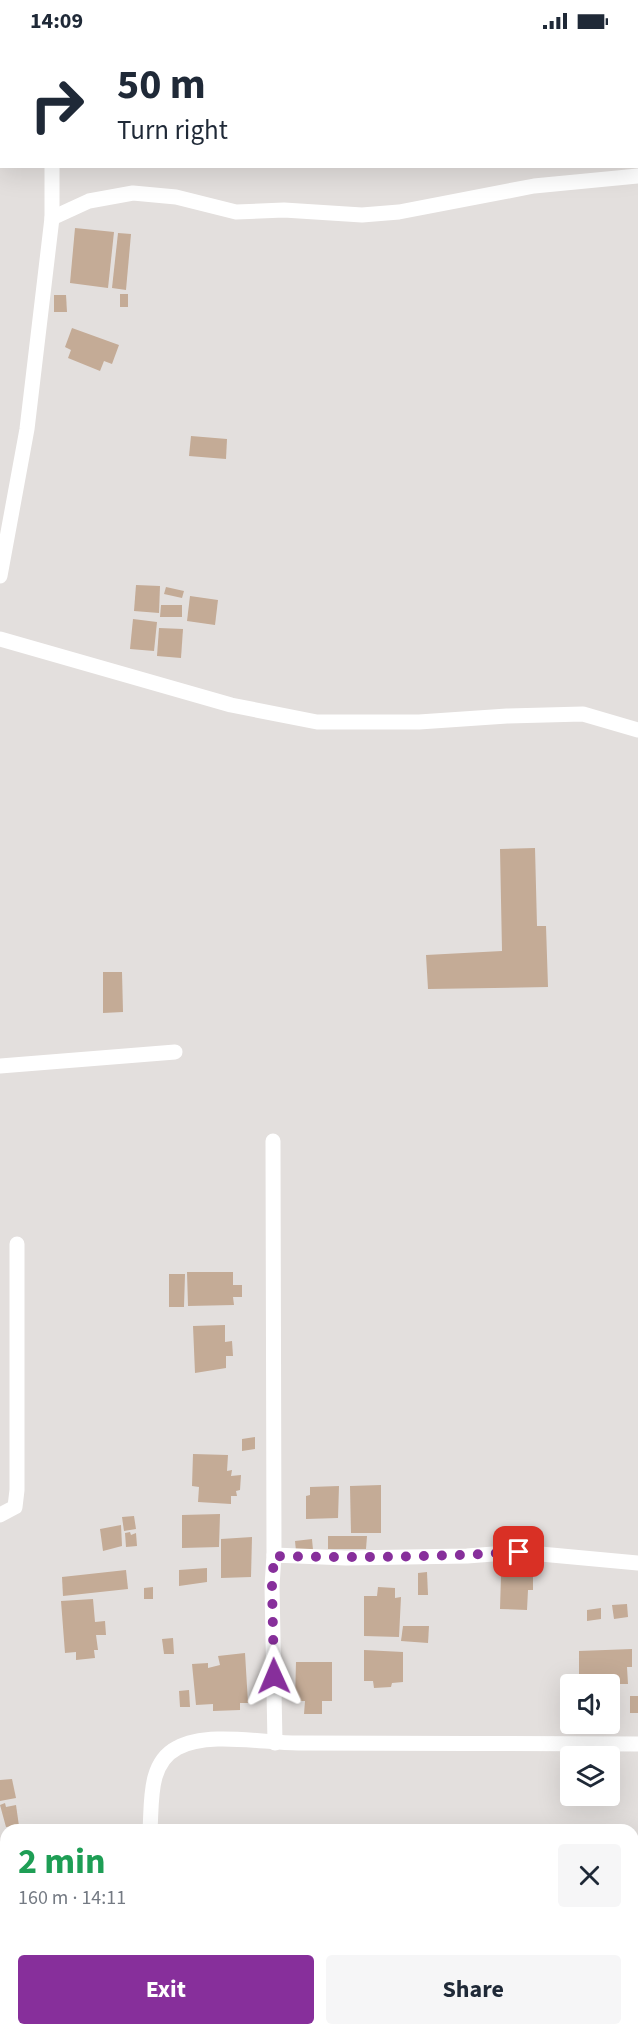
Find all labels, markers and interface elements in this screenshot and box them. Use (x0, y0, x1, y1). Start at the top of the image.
text: 14:09 (30, 5, 83, 37)
text: 50 m (117, 55, 206, 115)
icon: right (18, 66, 96, 144)
text: Turn right (117, 111, 228, 150)
pin (493, 1526, 544, 1577)
icon: arrive (502, 1535, 535, 1568)
position arrow (242, 1644, 306, 1708)
map controls (560, 1674, 620, 1806)
button: sound (560, 1674, 620, 1734)
button: layers (560, 1746, 620, 1806)
text: 2 min (18, 1836, 106, 1887)
button: close (558, 1844, 621, 1907)
text: 160 m · 14:11 (18, 1884, 126, 1912)
button: Exit (18, 1955, 314, 2024)
button: Share (326, 1955, 621, 2024)

